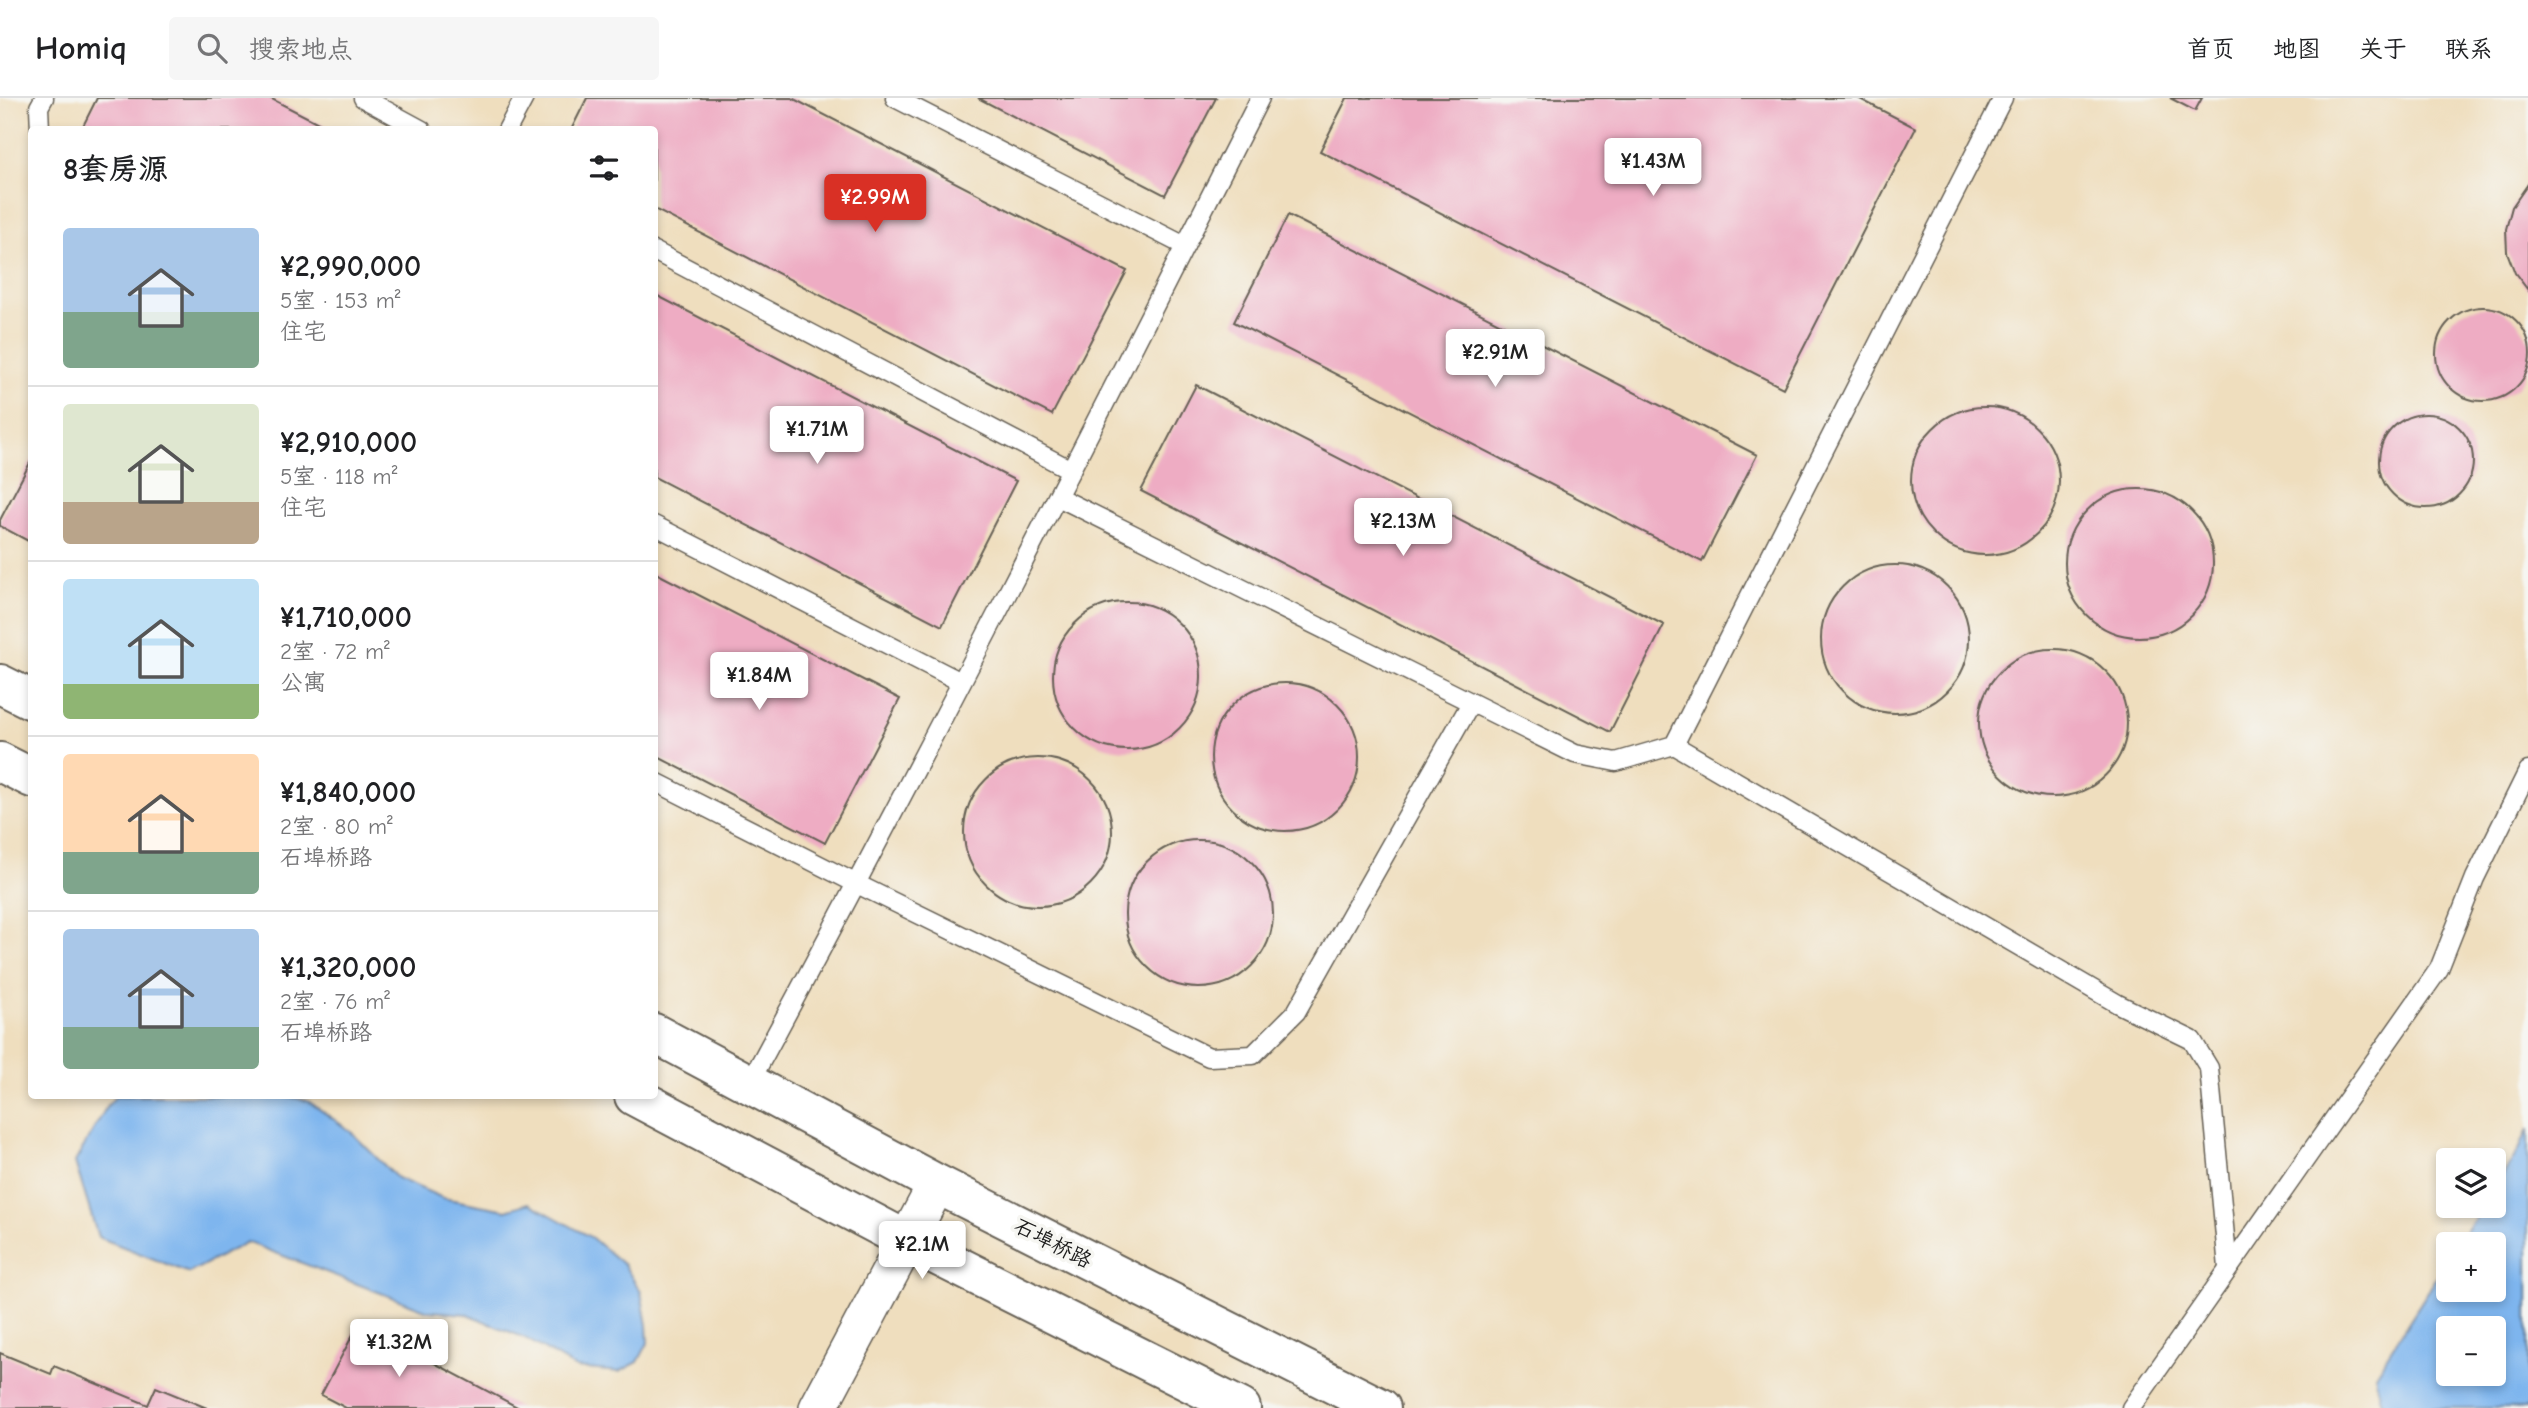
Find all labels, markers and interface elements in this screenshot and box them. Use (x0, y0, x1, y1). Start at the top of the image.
search box (169, 17, 659, 80)
text: Homiq (35, 29, 127, 67)
icon: search (193, 29, 231, 67)
text: 搜索地点 (249, 35, 353, 65)
text: 首页 (2187, 35, 2235, 63)
text: 地图 (2273, 35, 2321, 63)
text: 关于 (2359, 35, 2407, 63)
text: 联系 (2445, 35, 2493, 63)
pin: ¥1.43M (1596, 139, 1710, 198)
text: ¥1.43M (1620, 147, 1686, 174)
icon: filters (585, 149, 623, 187)
text: 8套房源 (63, 152, 168, 187)
pin: ¥2.99M (818, 174, 932, 234)
text: ¥2.99M (840, 183, 910, 210)
text: ¥2,990,000 (280, 249, 421, 284)
icon: home (119, 256, 203, 340)
text: 5室 · 153 m² (280, 287, 401, 314)
text: 住宅 (280, 318, 326, 345)
pin: ¥2.91M (1438, 330, 1552, 389)
text: ¥2.91M (1462, 338, 1528, 365)
pin: ¥1.71M (760, 406, 874, 466)
text: ¥1.71M (786, 415, 848, 442)
text: ¥2,910,000 (280, 425, 417, 460)
icon: home (119, 432, 203, 516)
text: 5室 · 118 m² (280, 463, 397, 490)
text: 住宅 (280, 494, 326, 521)
pin: ¥2.13M (1346, 498, 1460, 558)
text: ¥2.13M (1370, 507, 1436, 534)
text: ¥1,710,000 (280, 600, 412, 635)
icon: home (119, 607, 203, 691)
text: 2室 · 72 m² (280, 638, 390, 665)
pin: ¥1.84M (702, 652, 816, 712)
text: ¥1.84M (726, 661, 792, 688)
text: 公寓 (280, 669, 326, 696)
text: ¥1,840,000 (280, 775, 416, 810)
icon: home (119, 782, 203, 866)
text: 2室 · 80 m² (280, 813, 393, 840)
text: 石埠桥路 (280, 844, 372, 871)
text: ¥1,320,000 (280, 950, 416, 985)
icon: home (119, 957, 203, 1041)
text: 2室 · 76 m² (280, 988, 390, 1015)
text: 石埠桥路 (280, 1019, 372, 1046)
map controls (2436, 1148, 2506, 1386)
button: layers (2436, 1148, 2506, 1218)
street label: 石埠桥路 (1010, 1213, 1096, 1273)
pin: ¥2.1M (873, 1222, 971, 1281)
text: ¥2.1M (895, 1230, 949, 1257)
button: + (2436, 1232, 2506, 1302)
button: − (2436, 1316, 2506, 1386)
pin: ¥1.32M (342, 1320, 456, 1379)
text: ¥1.32M (366, 1328, 432, 1355)

